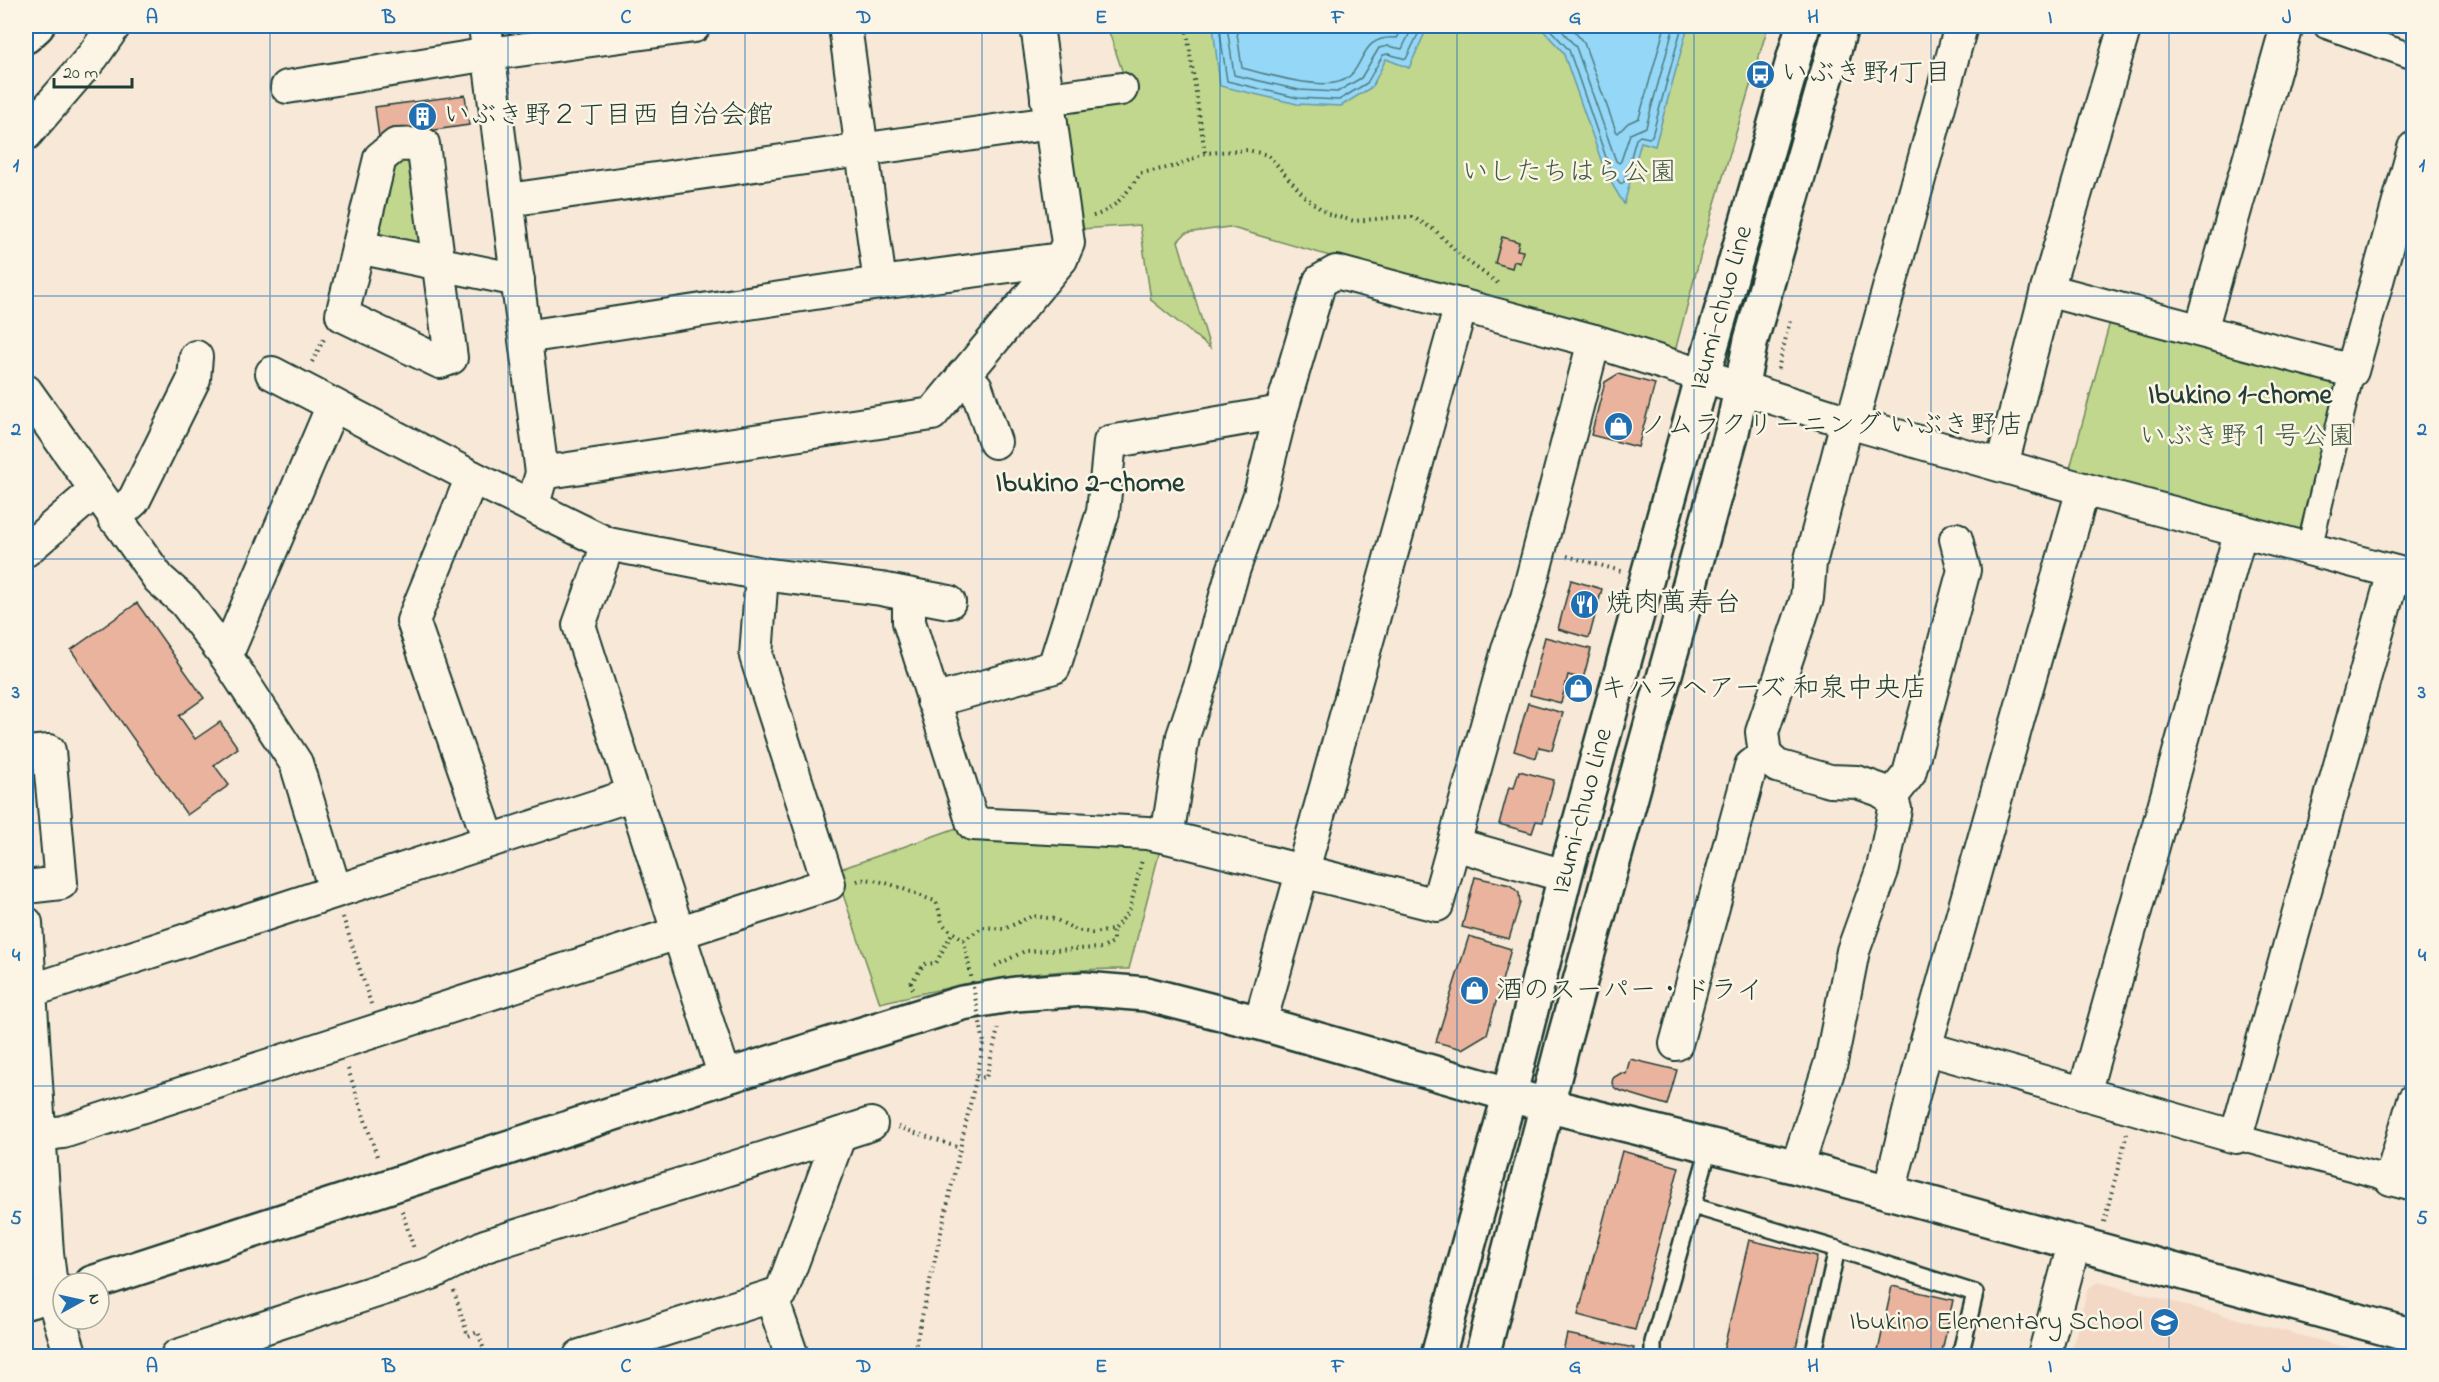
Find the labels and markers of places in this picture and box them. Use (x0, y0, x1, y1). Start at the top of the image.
place label: いぶき野1丁目 (1781, 55, 1952, 94)
bus stop icon: いぶき野1丁目 (1744, 58, 1776, 90)
place label: いぶき野２丁目西 自治会館 (443, 97, 774, 136)
building icon: いぶき野２丁目西 自治会館 (406, 100, 438, 132)
place label: ノムラクリーニング いぶき野店 (1640, 407, 2024, 446)
shop icon: ノムラクリーニング いぶき野店 (1603, 410, 1635, 442)
place label: 焼肉萬寿台 (1606, 585, 1741, 624)
restaurant icon: 焼肉萬寿台 (1569, 588, 1601, 620)
place label: キハラヘアーズ 和泉中央店 (1600, 670, 1928, 709)
shop icon: キハラヘアーズ 和泉中央店 (1563, 673, 1595, 705)
place label: 酒のスーパー・ドライ (1496, 972, 1763, 1011)
shop icon: 酒のスーパー・ドライ (1459, 975, 1491, 1007)
place label: Ibukino Elementary School (1849, 1303, 2143, 1342)
school or university icon: Ibukino Elementary School (2148, 1306, 2180, 1338)

